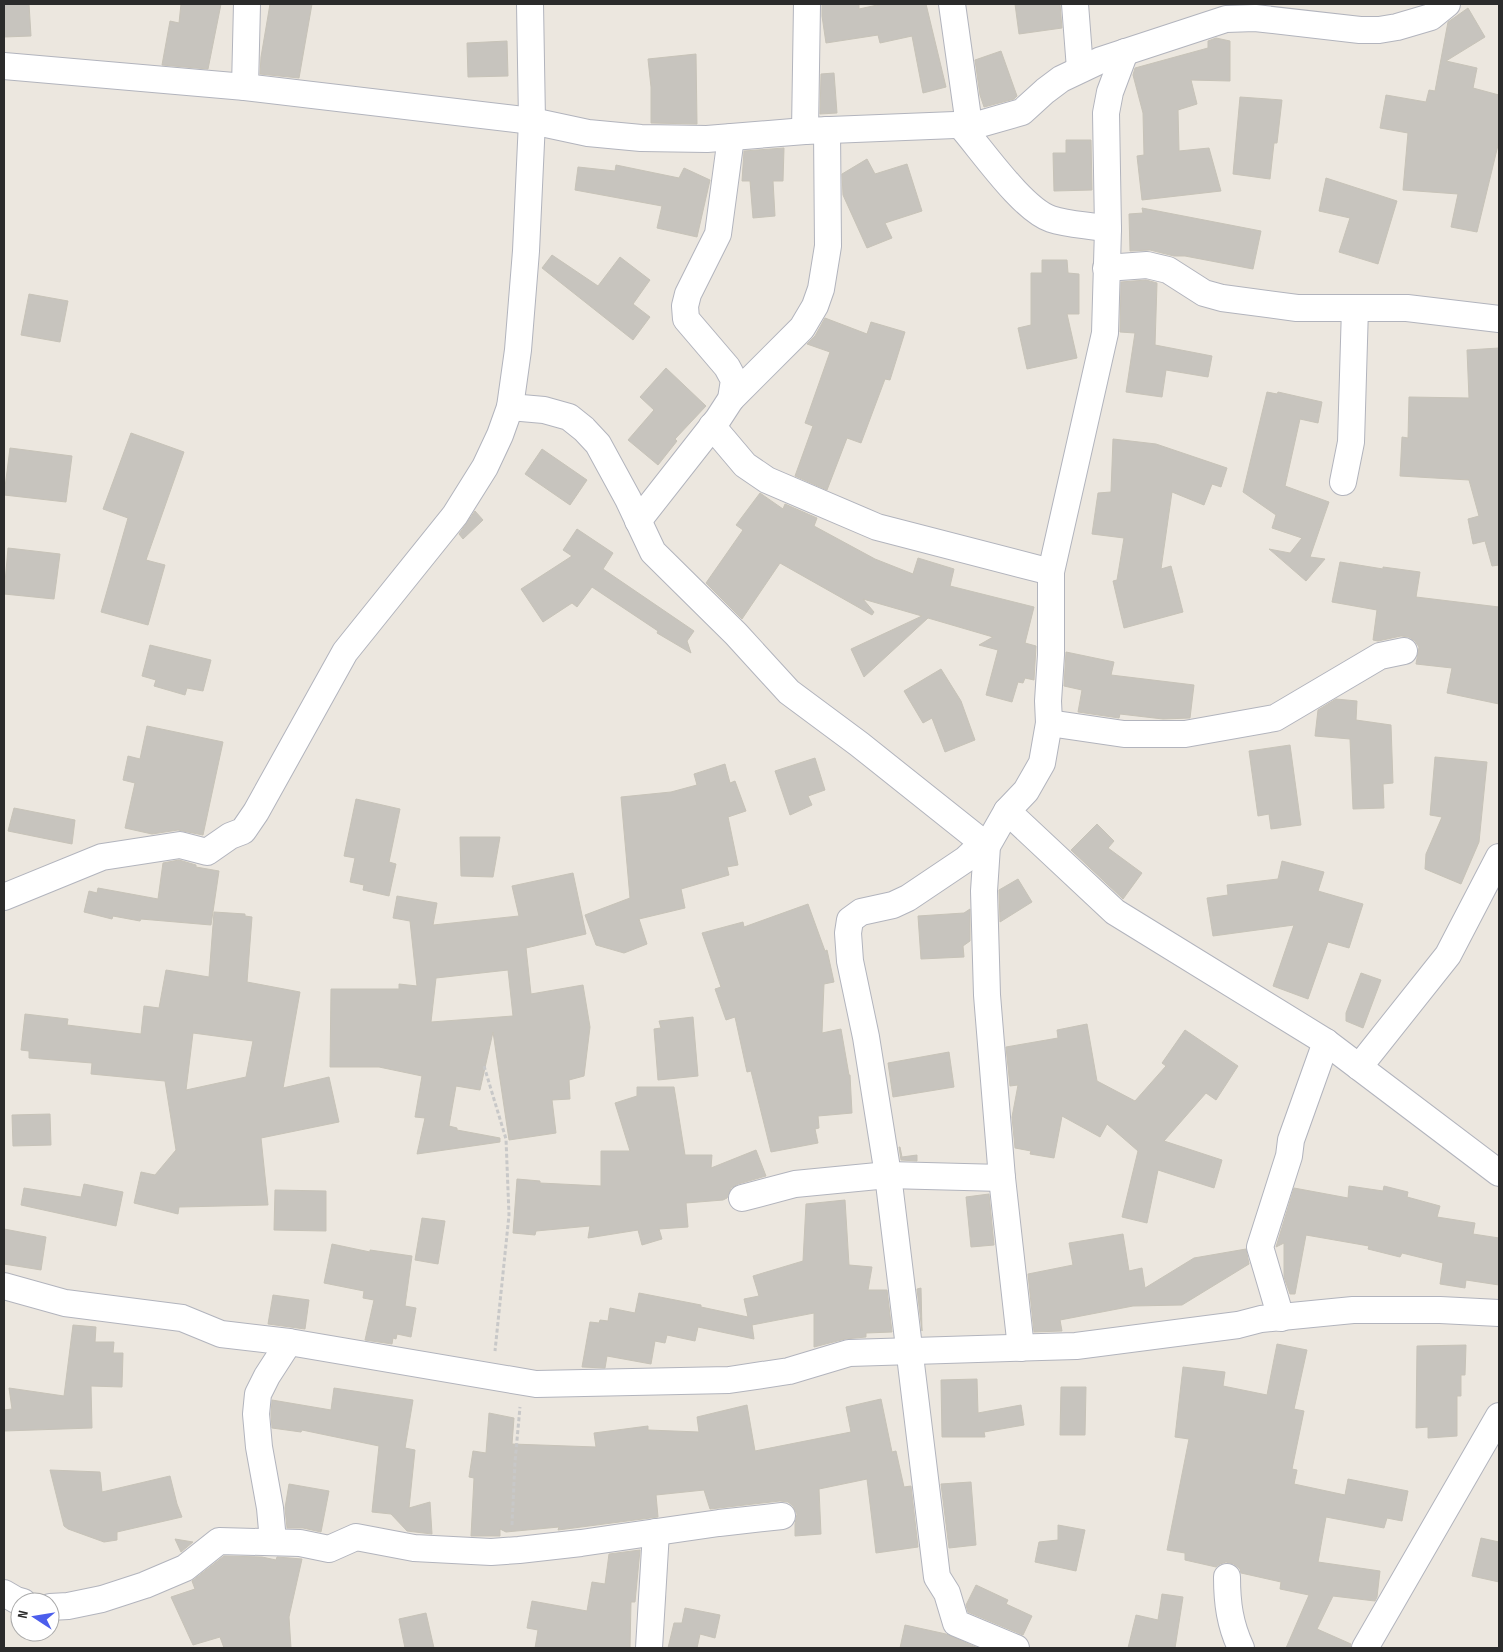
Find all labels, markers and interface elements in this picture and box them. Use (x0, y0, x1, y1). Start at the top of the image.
north arrow (10, 1592, 60, 1642)
text: N (14, 1609, 32, 1620)

